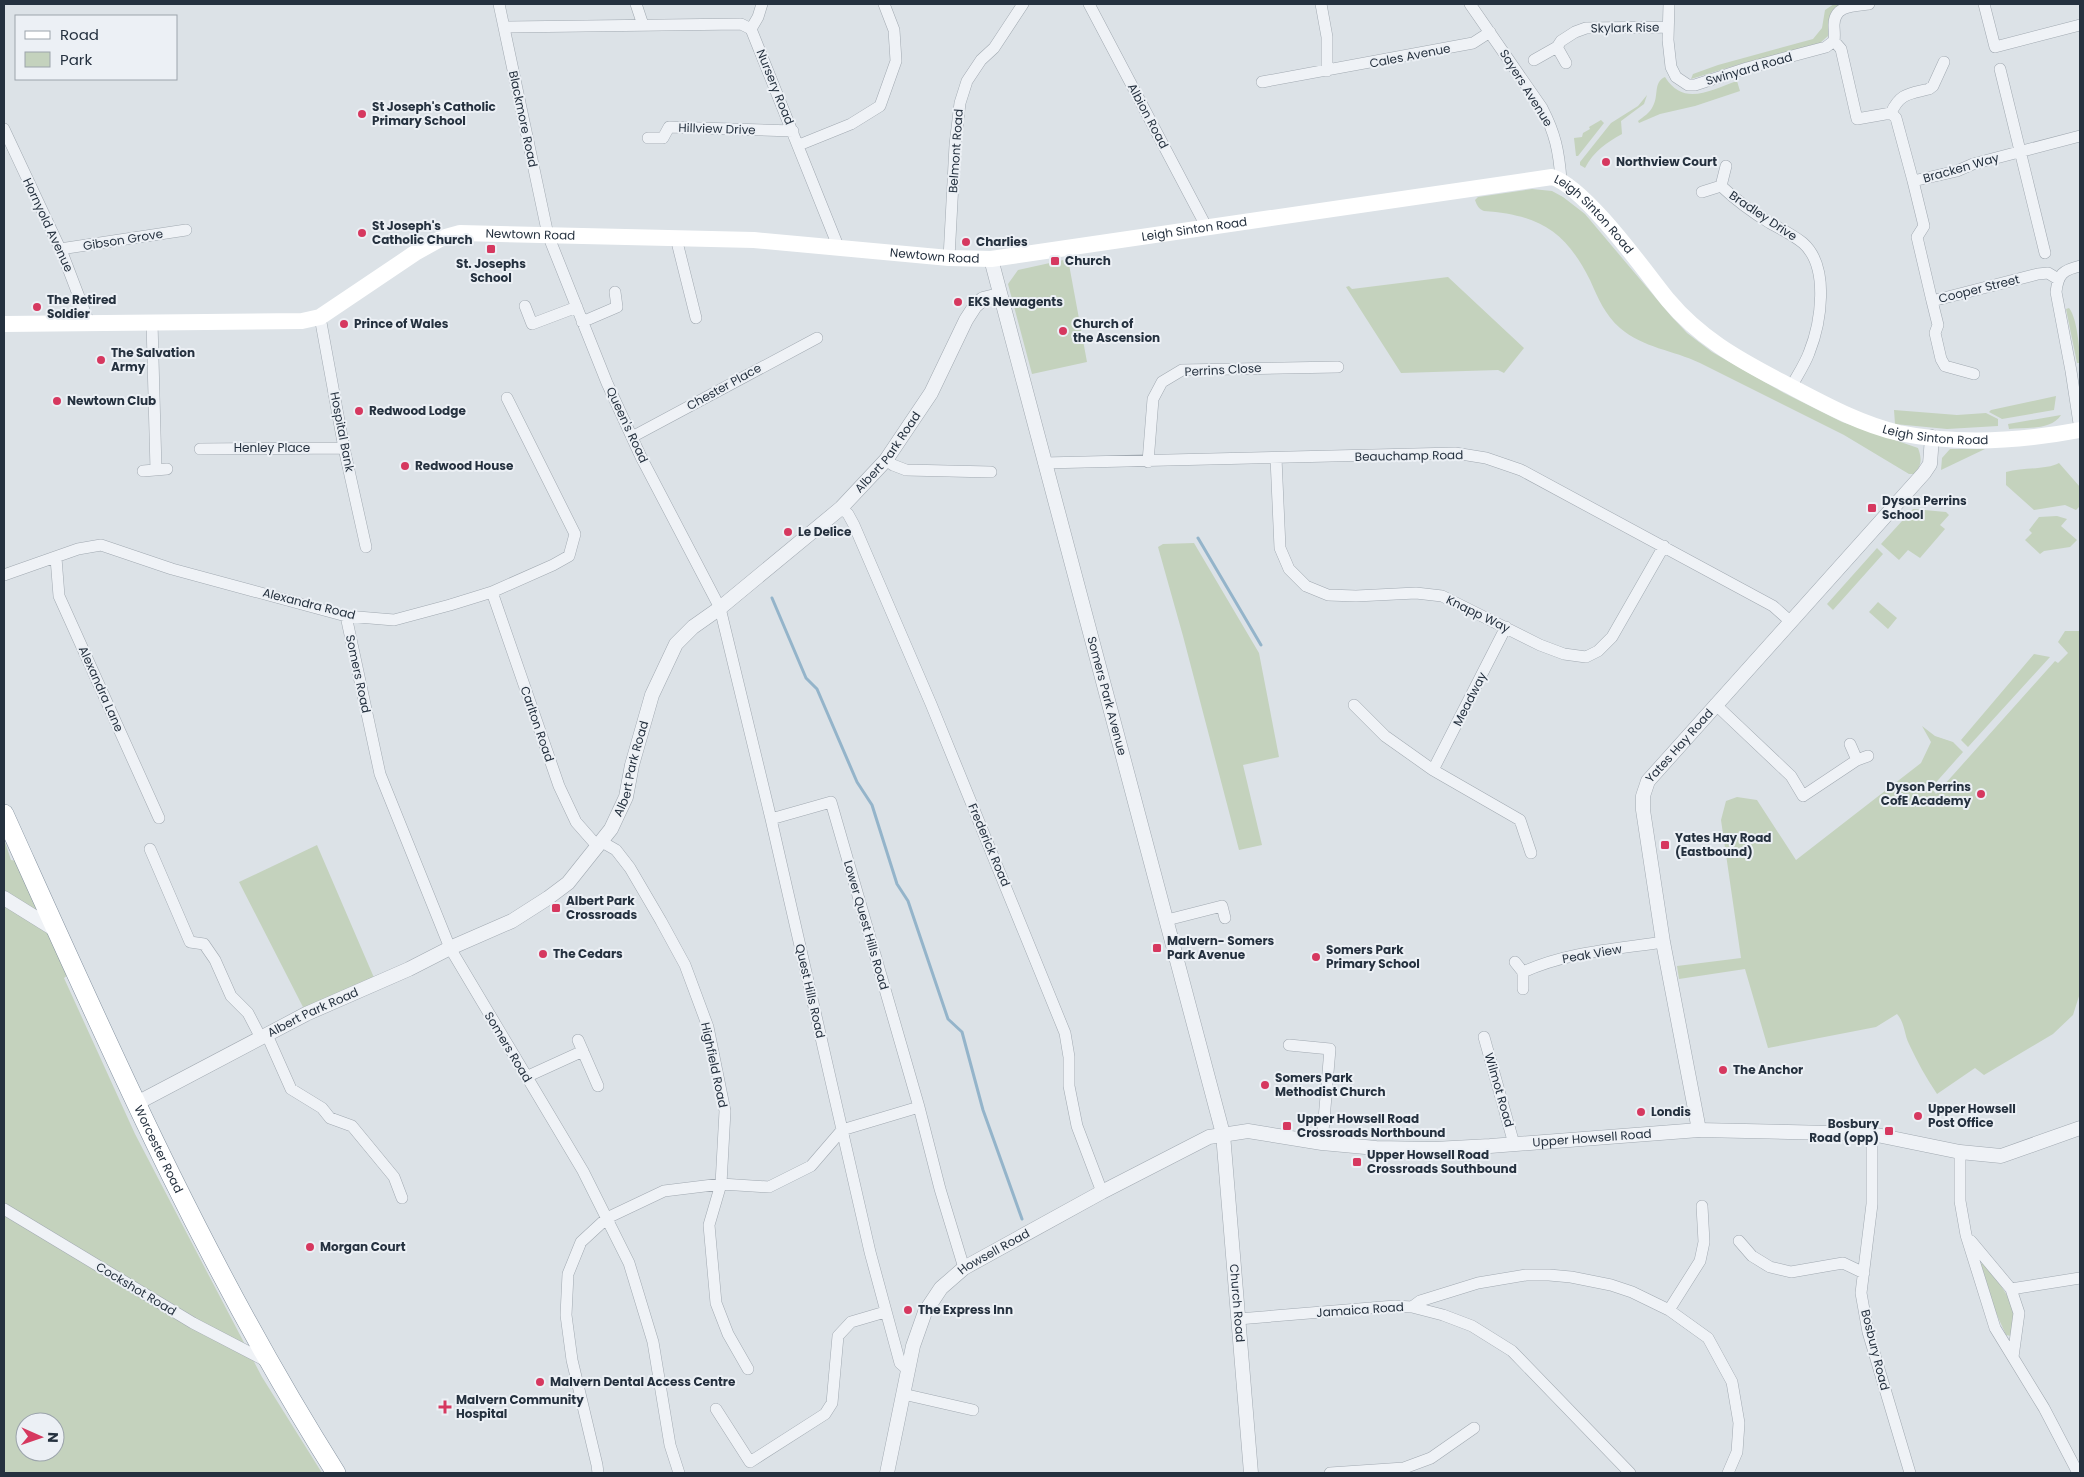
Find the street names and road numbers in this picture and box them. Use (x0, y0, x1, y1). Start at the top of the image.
street label: Skylark Rise (1590, 18, 1660, 37)
street label: Cales Avenue (1368, 39, 1452, 72)
street label: Sayers Avenue (1496, 46, 1557, 130)
street label: Nursery Road (753, 47, 798, 127)
street label: Swinyard Road (1704, 48, 1794, 89)
street label: Blackmore Road (505, 69, 542, 169)
street label: Albion Road (1124, 80, 1173, 151)
street label: Belmont Road (944, 108, 967, 194)
street label: Hillview Drive (678, 119, 756, 138)
street label: Bracken Way (1921, 148, 2001, 186)
street label: Leigh Sinton Road (1551, 170, 1638, 257)
street label: Hornyold Avenue (19, 175, 78, 275)
street label: Bradley Drive (1726, 187, 1801, 245)
street label: Leigh Sinton Road (1140, 213, 1248, 245)
street label: Gibson Grove (82, 225, 164, 254)
street label: Newtown Road (485, 225, 576, 244)
street label: Newtown Road (889, 244, 980, 267)
street label: Cooper Street (1937, 270, 2021, 307)
street label: Chester Place (683, 359, 764, 414)
street label: Perrins Close (1184, 359, 1262, 380)
street label: Queen's Road (602, 384, 653, 466)
street label: Hospital Bank (326, 390, 359, 474)
street label: Albert Park Road (851, 408, 924, 496)
street label: Leigh Sinton Road (1881, 420, 1989, 448)
street label: Henley Place (234, 439, 310, 456)
street label: Beauchamp Road (1355, 446, 1463, 465)
street label: Alexandra Road (261, 584, 357, 623)
street label: Knapp Way (1443, 591, 1513, 636)
street label: Somers Road (342, 633, 375, 715)
street label: Somers Park Avenue (1083, 634, 1131, 757)
street label: Alexandra Lane (75, 643, 128, 734)
street label: Meadway (1449, 669, 1491, 729)
street label: Carlton Road (517, 684, 558, 764)
street label: Yates Hay Road (1641, 705, 1717, 786)
street label: Albert Park Road (609, 719, 652, 819)
street label: Frederick Road (964, 801, 1015, 889)
street label: Lower Quest Hills Road (840, 858, 893, 992)
street label: Peak View (1561, 940, 1623, 967)
street label: Quest Hills Road (791, 942, 830, 1040)
street label: Albert Park Road (264, 983, 361, 1041)
street label: Somers Road (481, 1008, 536, 1085)
street label: Highfield Road (697, 1021, 732, 1109)
street label: Wilmot Road (1481, 1051, 1518, 1129)
street label: Worcester Road (130, 1102, 187, 1196)
street label: Upper Howsell Road (1532, 1125, 1652, 1151)
street label: Howsell Road (954, 1224, 1033, 1278)
street label: Cockshot Road (93, 1258, 180, 1319)
street label: Church Road (1226, 1263, 1249, 1343)
street label: Jamaica Road (1316, 1298, 1404, 1321)
street label: Bosbury Road (1857, 1308, 1894, 1392)

